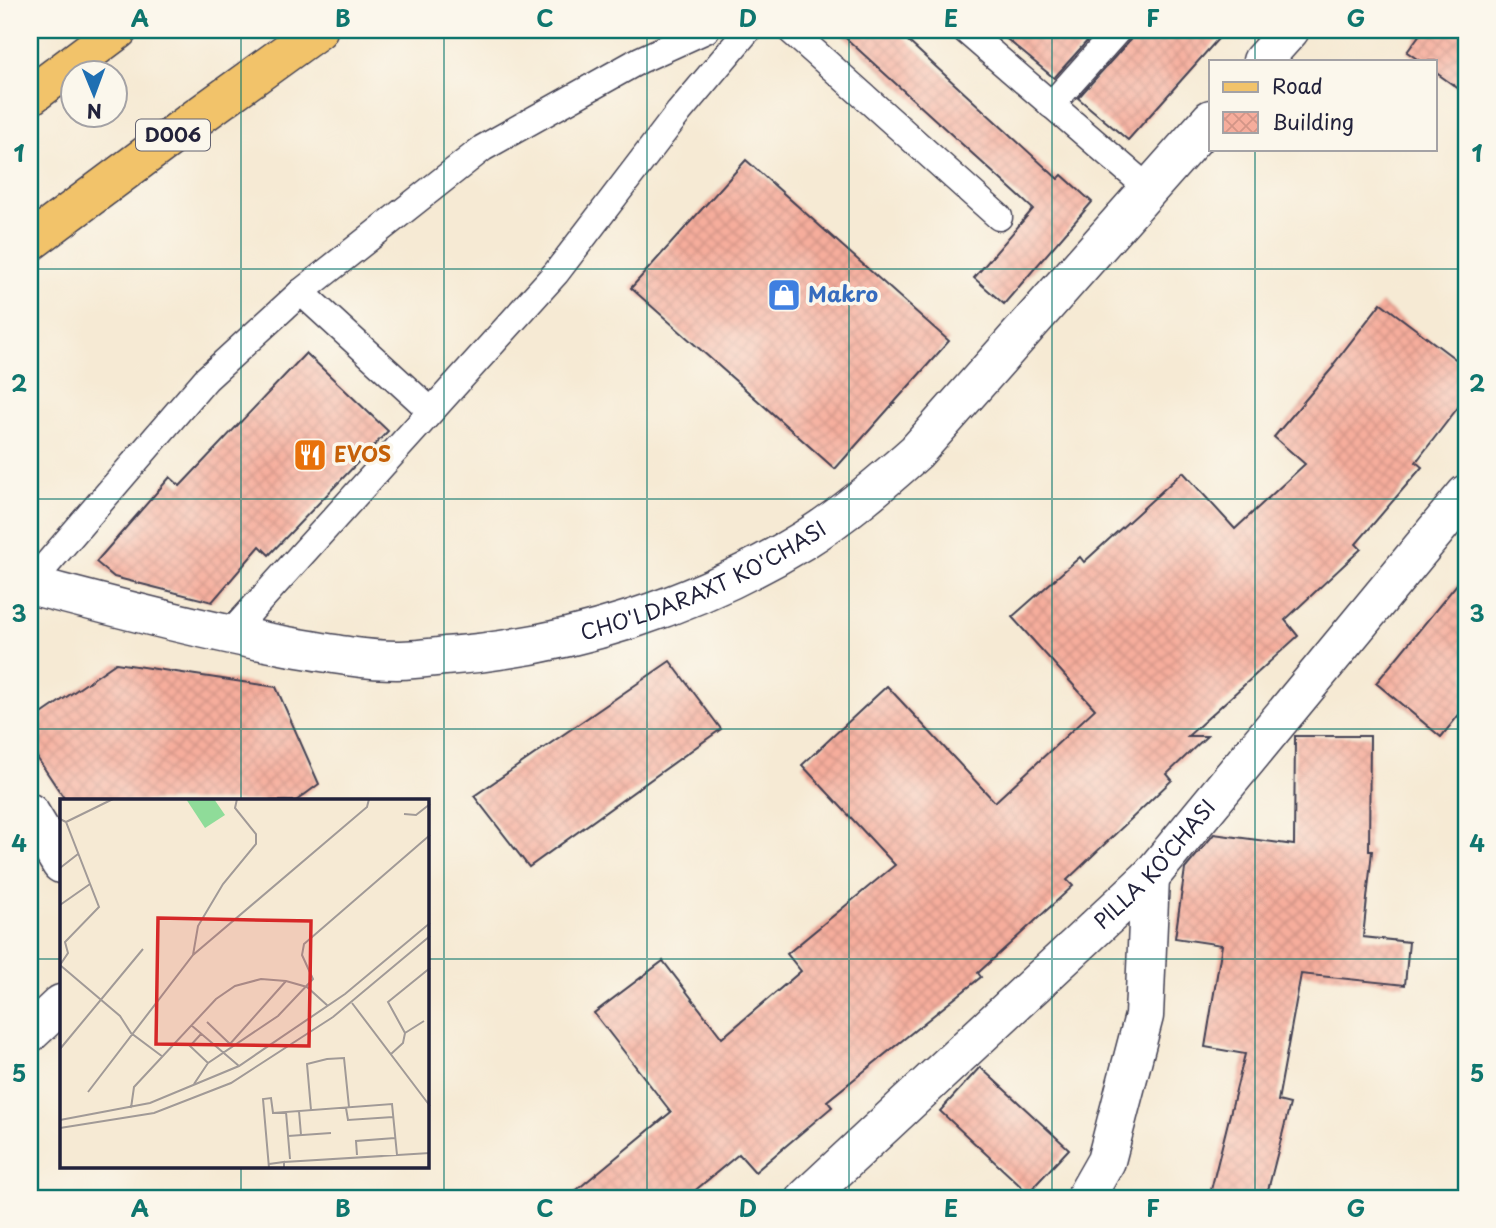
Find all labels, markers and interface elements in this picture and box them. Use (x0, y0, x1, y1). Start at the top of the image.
text: A (131, 0, 149, 35)
text: B (335, 0, 351, 35)
text: C (536, 0, 554, 35)
text: D (739, 0, 757, 35)
text: E (944, 0, 958, 35)
text: F (1146, 0, 1160, 35)
text: G (1347, 0, 1365, 35)
north arrow (60, 60, 130, 130)
legend (1209, 60, 1436, 150)
text: Road (1272, 69, 1323, 101)
text: N (87, 98, 102, 126)
text: Building (1272, 105, 1354, 137)
road number: D006 (136, 119, 210, 150)
text: 1 (14, 135, 25, 170)
text: 1 (1472, 135, 1483, 170)
shop icon: Makro (765, 276, 803, 314)
place label: Makro (808, 277, 878, 309)
text: 2 (11, 365, 27, 400)
text: 2 (1469, 365, 1485, 400)
restaurant icon: EVOS (291, 436, 329, 474)
place label: EVOS (334, 437, 391, 469)
street label: CHO'LDARAXT KO'CHASI (577, 512, 832, 647)
text: 3 (11, 595, 27, 630)
text: 3 (1469, 595, 1485, 630)
street label: PILLA KO‘CHASI (1086, 791, 1222, 936)
inset map (60, 799, 429, 1168)
text: 4 (11, 825, 27, 860)
text: 4 (1469, 825, 1485, 860)
text: 5 (12, 1055, 26, 1090)
text: 5 (1470, 1055, 1484, 1090)
text: A (131, 1190, 149, 1225)
text: B (335, 1190, 351, 1225)
text: C (536, 1190, 554, 1225)
text: D (739, 1190, 757, 1225)
text: E (944, 1190, 958, 1225)
text: F (1146, 1190, 1160, 1225)
text: G (1347, 1190, 1365, 1225)

